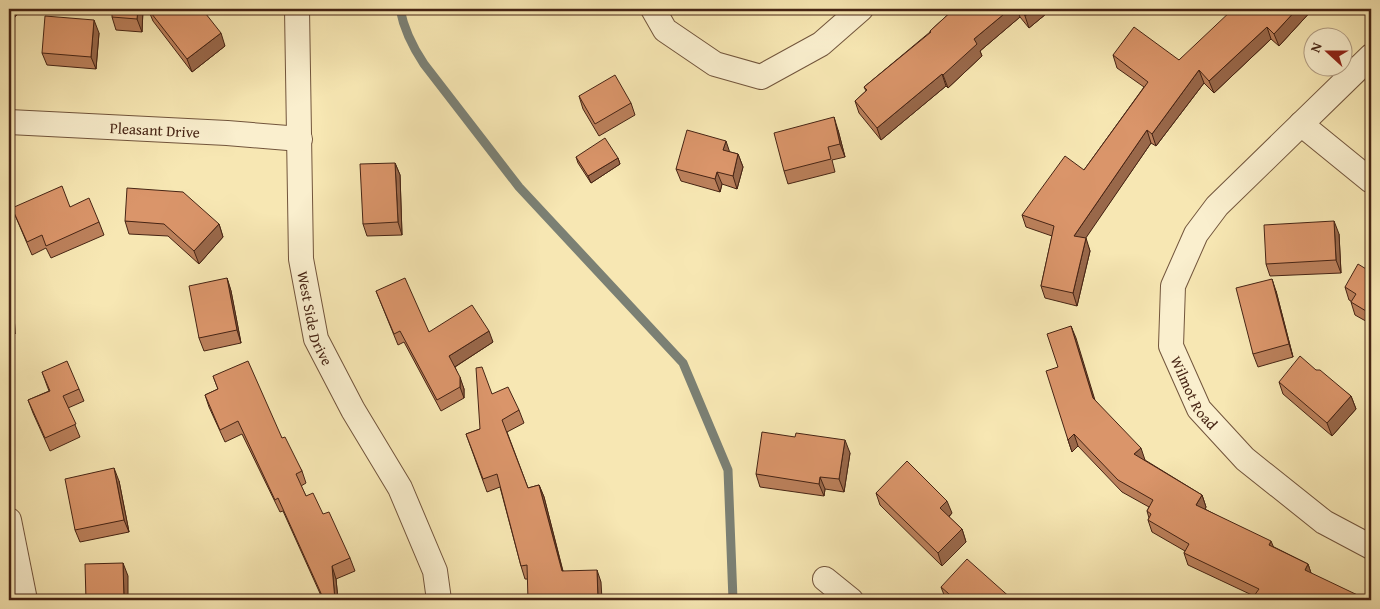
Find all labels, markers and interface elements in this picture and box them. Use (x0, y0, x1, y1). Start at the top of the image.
north arrow (1302, 28, 1352, 78)
text: N (1305, 39, 1327, 55)
street label: Pleasant Drive (109, 117, 200, 142)
street label: West Side Drive (293, 269, 338, 369)
street label: Wilmot Road (1166, 352, 1223, 434)

